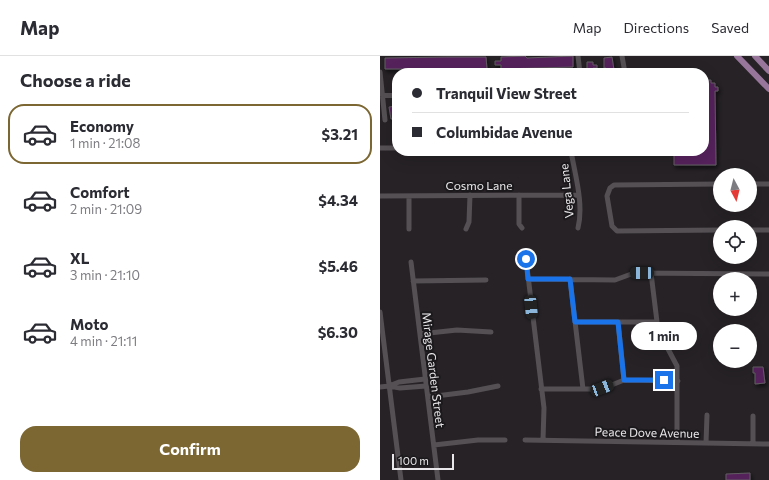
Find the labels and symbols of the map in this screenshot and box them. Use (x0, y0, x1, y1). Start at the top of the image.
street label: Vega Lane (556, 163, 576, 219)
north arrow (713, 168, 757, 212)
street label: Cosmo Lane (445, 178, 513, 192)
route start (517, 250, 535, 268)
car (630, 267, 654, 279)
car (524, 294, 538, 320)
street label: Mirage Garden Street (420, 311, 448, 429)
callout: 1 min (631, 322, 697, 350)
route end (655, 371, 673, 389)
car (589, 378, 615, 398)
street label: Peace Dove Avenue (594, 424, 700, 440)
scale bar (392, 452, 454, 471)

